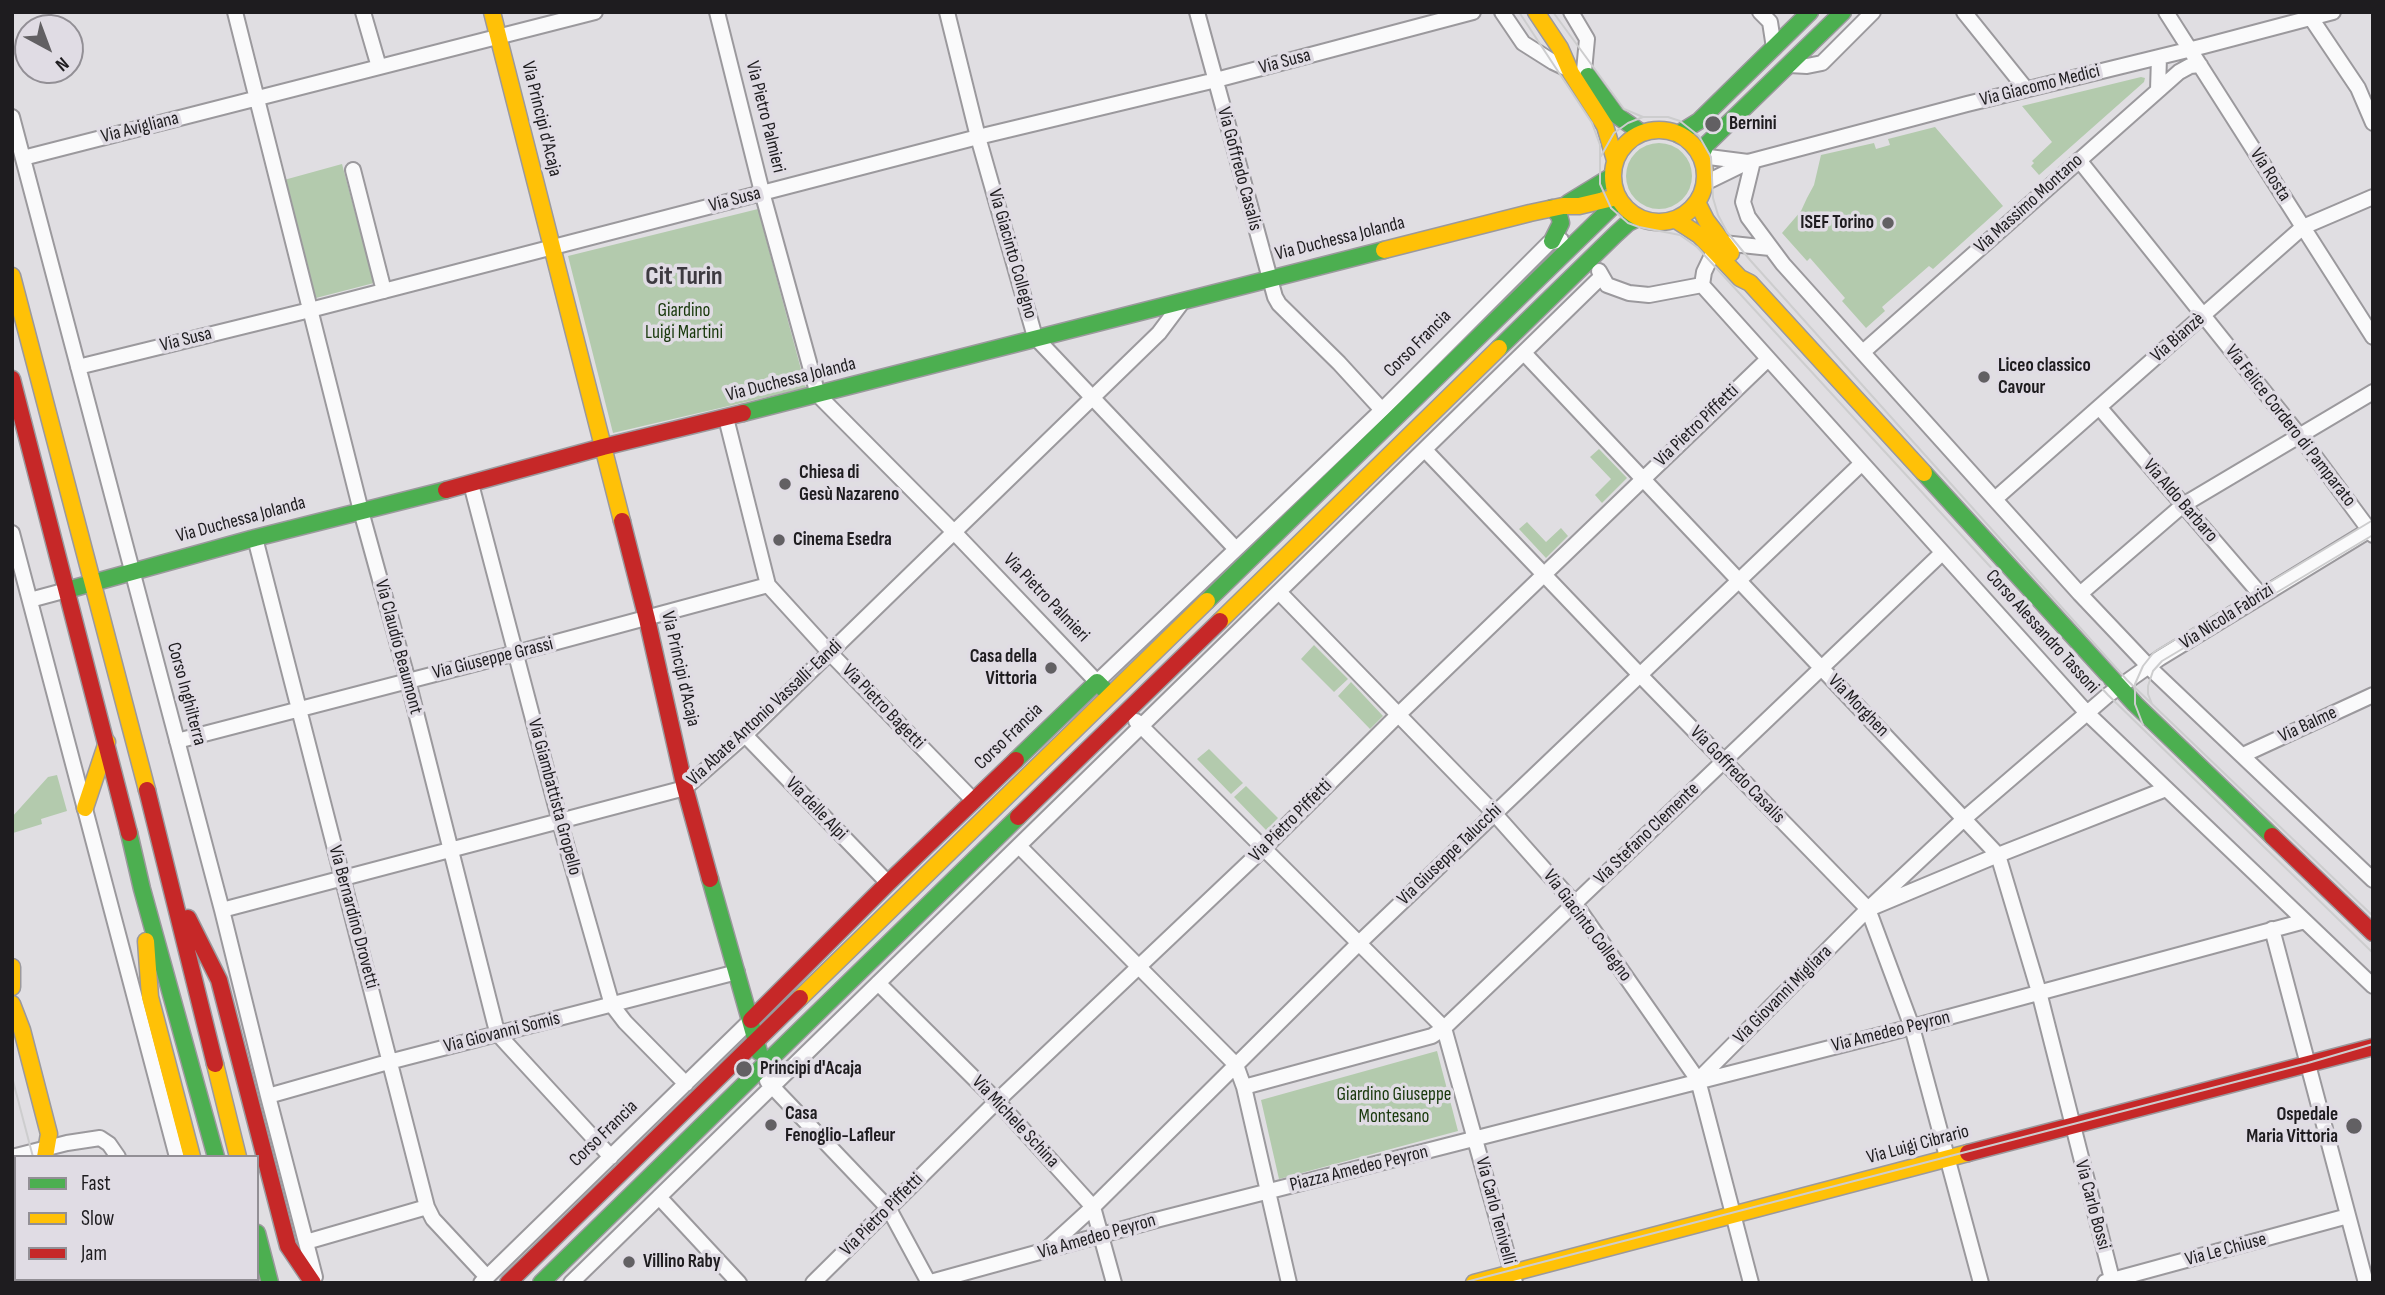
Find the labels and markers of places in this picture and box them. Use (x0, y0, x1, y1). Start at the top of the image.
place label: Bernini (1729, 113, 1777, 135)
marker: Bernini (1703, 114, 1723, 134)
place label: ISEF Torino (1800, 212, 1874, 234)
marker: ISEF Torino (1880, 215, 1896, 231)
place label: Liceo classico Cavour (1998, 355, 2091, 399)
marker: Liceo classico Cavour (1976, 369, 1992, 385)
place label: Chiesa di Gesù Nazareno (799, 462, 899, 506)
marker: Chiesa di Gesù Nazareno (777, 476, 793, 492)
place label: Cinema Esedra (793, 529, 892, 551)
marker: Cinema Esedra (771, 532, 787, 548)
place label: Casa della Vittoria (970, 646, 1037, 690)
marker: Casa della Vittoria (1043, 660, 1059, 676)
place label: Principi d'Acaja (760, 1058, 862, 1080)
marker: Principi d'Acaja (734, 1059, 754, 1079)
place label: Casa Fenoglio-Lafleur (785, 1103, 895, 1147)
place label: Ospedale Maria Vittoria (2246, 1104, 2338, 1148)
marker: Ospedale Maria Vittoria (2344, 1116, 2364, 1136)
marker: Casa Fenoglio-Lafleur (763, 1117, 779, 1133)
place label: Villino Raby (643, 1251, 721, 1273)
marker: Villino Raby (621, 1254, 637, 1270)

